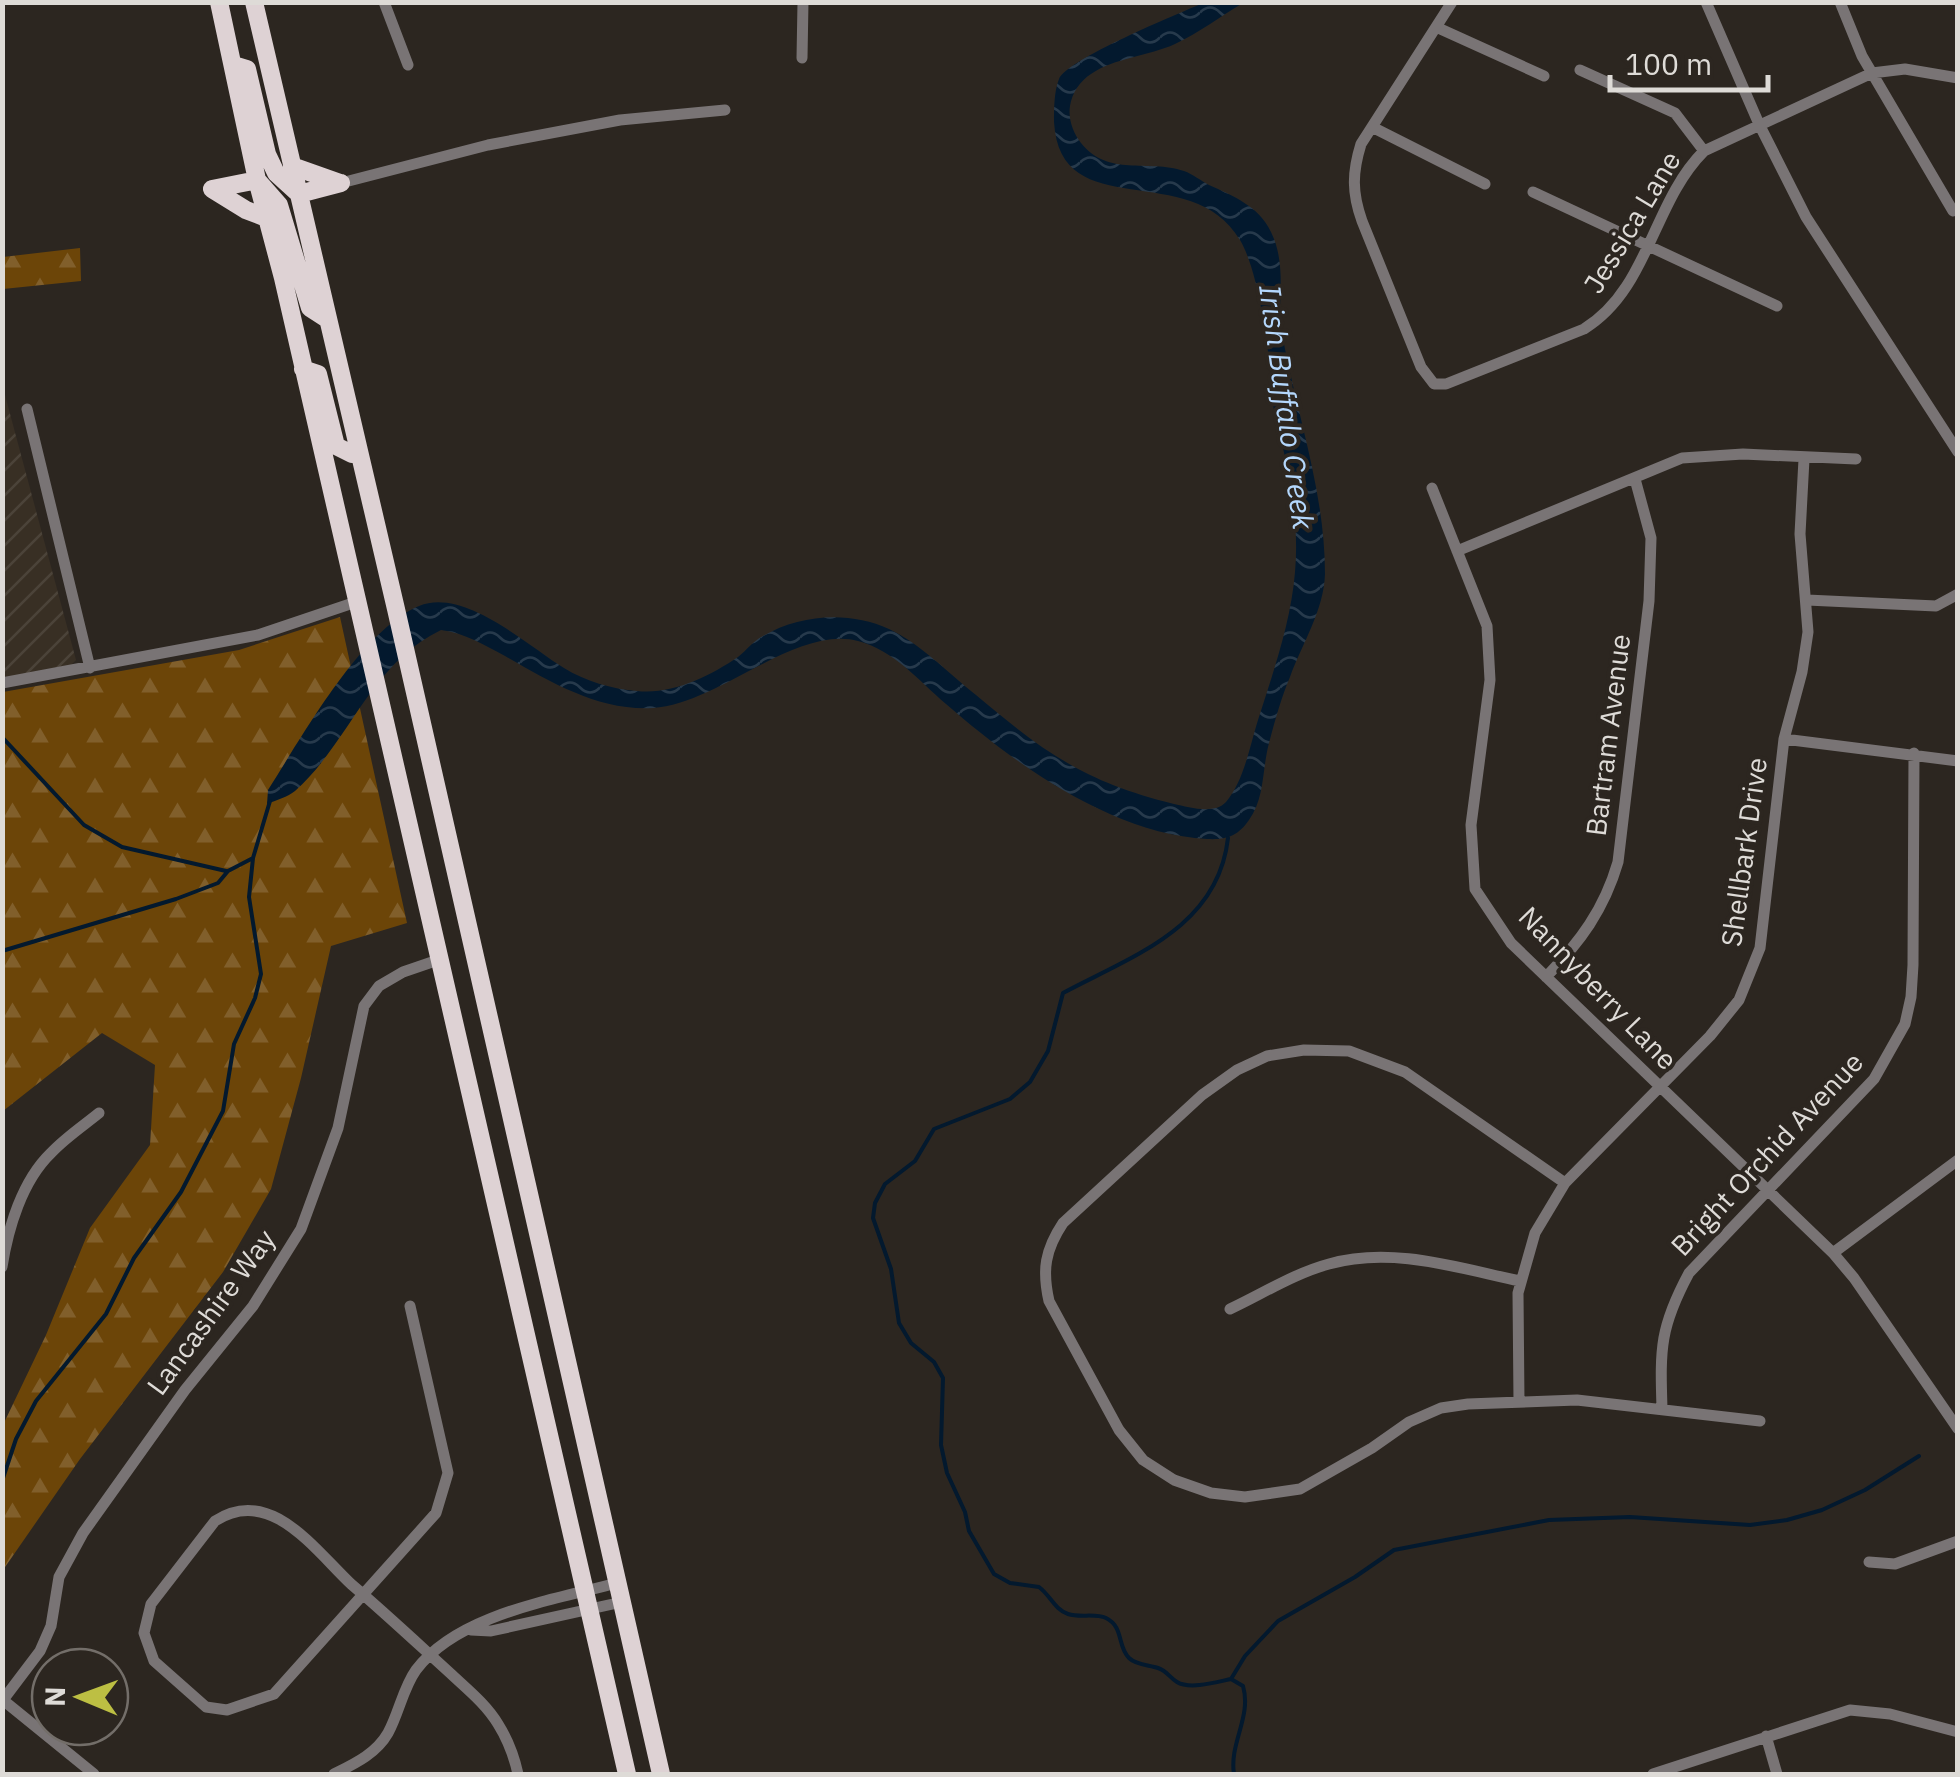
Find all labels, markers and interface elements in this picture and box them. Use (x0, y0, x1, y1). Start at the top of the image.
scale bar (1610, 30, 1768, 92)
text: 100 m (1625, 44, 1712, 83)
street label: Jessica Lane (1575, 144, 1689, 300)
water label: Irish Buffalo Creek (1251, 282, 1324, 532)
street label: Bartram Avenue (1577, 632, 1638, 838)
street label: Shellbark Drive (1712, 755, 1775, 949)
street label: Nannyberry Lane (1511, 898, 1686, 1077)
street label: Bright Orchid Avenue (1662, 1044, 1871, 1264)
street label: Lancashire Way (138, 1222, 283, 1402)
north arrow (30, 1647, 130, 1747)
text: N (36, 1686, 73, 1707)

